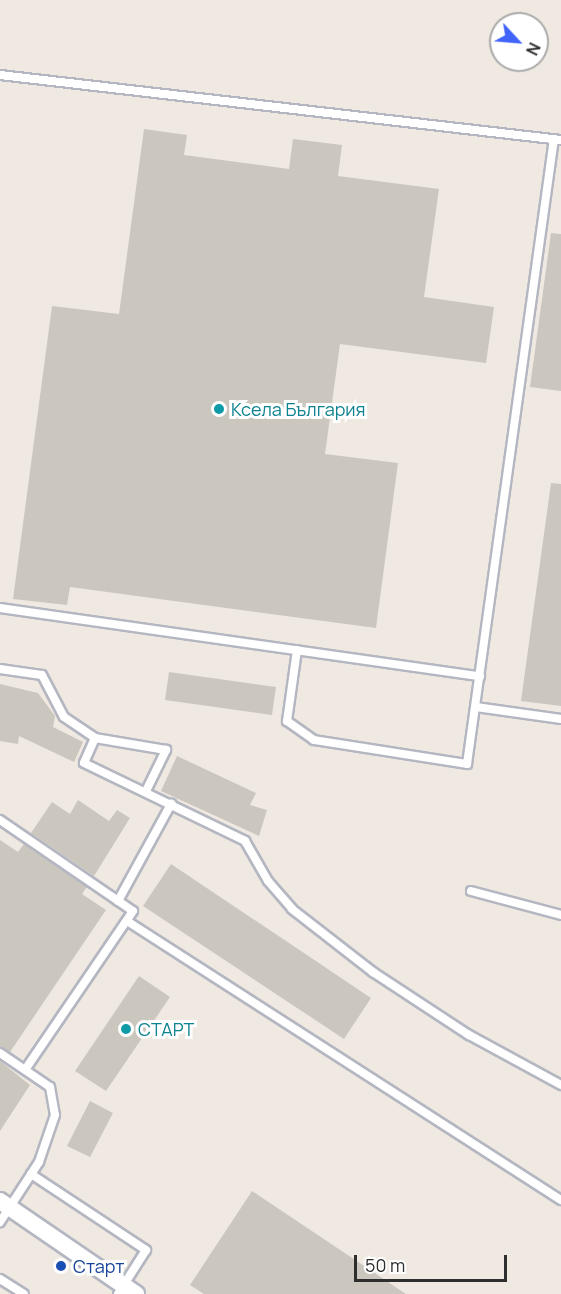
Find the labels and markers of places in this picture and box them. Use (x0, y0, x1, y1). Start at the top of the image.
place label: Ксела България (231, 398, 366, 420)
marker: Ксела България (212, 402, 226, 416)
place label: СТАРТ (138, 1018, 194, 1040)
marker: СТАРТ (119, 1022, 133, 1036)
place label: Старт (73, 1255, 124, 1277)
marker: Старт (54, 1259, 68, 1273)

